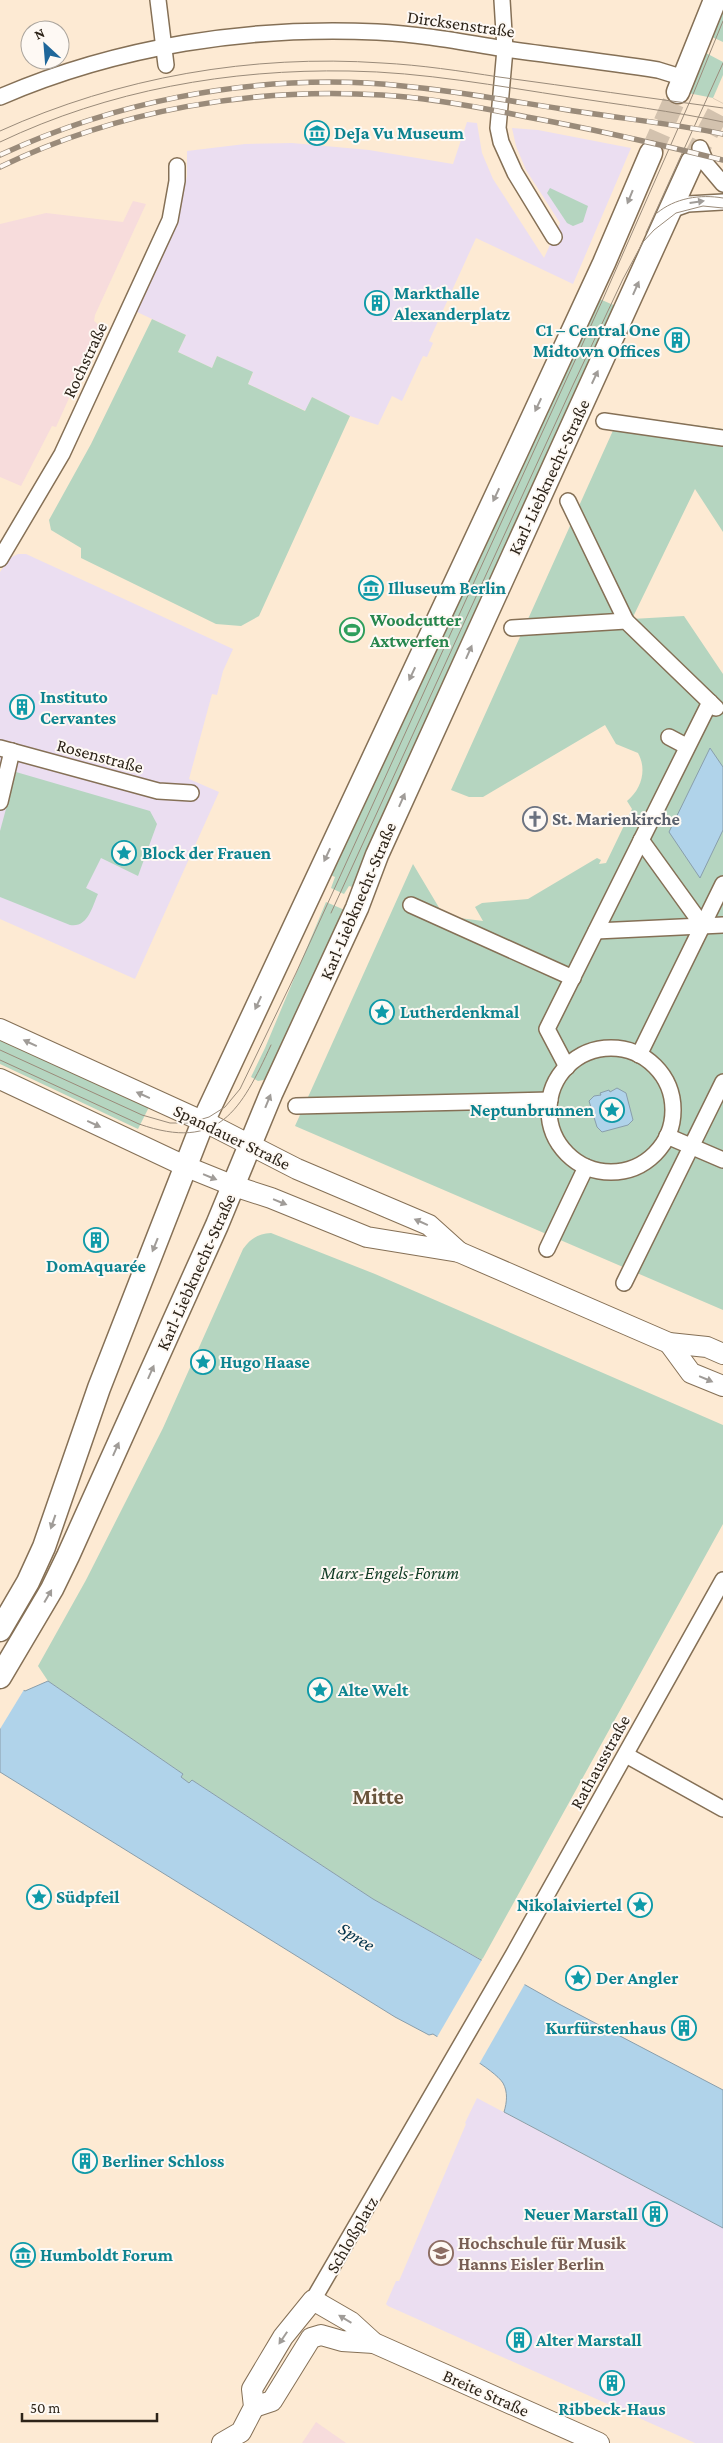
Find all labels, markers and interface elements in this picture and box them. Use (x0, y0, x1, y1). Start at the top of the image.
street label: Dircksenstraße (406, 7, 516, 41)
north arrow (20, 20, 70, 70)
text: N (32, 24, 48, 43)
museum icon: DeJa Vu Museum (304, 120, 330, 146)
place label: DeJa Vu Museum (334, 123, 465, 143)
one-way arrow (626, 190, 634, 204)
one-way arrow (689, 198, 705, 206)
one-way arrow (632, 281, 640, 295)
place label: Markthalle Alexanderplatz (393, 283, 510, 324)
building icon: Markthalle Alexanderplatz (364, 290, 390, 316)
street label: Rochstraße (59, 319, 111, 401)
place label: C1 – Central One Midtown Offices (533, 320, 660, 361)
building icon: C1 – Central One Midtown Offices (664, 327, 690, 353)
one-way arrow (591, 370, 599, 385)
street label: Karl-Liebknecht-Straße (504, 396, 594, 558)
one-way arrow (533, 398, 541, 412)
one-way arrow (492, 488, 500, 502)
museum icon: Illuseum Berlin (358, 575, 384, 601)
place label: Illuseum Berlin (388, 578, 507, 598)
place label: Woodcutter Axtwerfen (369, 610, 461, 651)
sports icon: Woodcutter Axtwerfen (339, 617, 365, 643)
one-way arrow (465, 645, 473, 659)
one-way arrow (408, 667, 416, 681)
place label: Instituto Cervantes (40, 687, 116, 728)
building icon: Instituto Cervantes (9, 694, 35, 720)
street label: Rosenstraße (55, 735, 145, 777)
one-way arrow (398, 793, 406, 807)
church icon: St. Marienkirche (522, 806, 548, 832)
place label: St. Marienkirche (552, 809, 680, 829)
street label: Karl-Liebknecht-Straße (316, 819, 400, 983)
place icon: Block der Frauen (111, 840, 137, 866)
place label: Block der Frauen (142, 843, 272, 863)
one-way arrow (322, 848, 330, 862)
one-way arrow (254, 996, 262, 1010)
place icon: Lutherdenkmal (369, 999, 395, 1025)
place label: Lutherdenkmal (400, 1002, 519, 1022)
one-way arrow (23, 1038, 37, 1046)
one-way arrow (136, 1090, 150, 1098)
one-way arrow (265, 1094, 273, 1108)
place icon: Neptunbrunnen (599, 1097, 625, 1123)
street label: Spandauer Straße (170, 1100, 294, 1174)
place label: Neptunbrunnen (470, 1100, 595, 1120)
one-way arrow (87, 1120, 101, 1128)
one-way arrow (203, 1173, 217, 1181)
street label: Karl-Liebknecht-Straße (152, 1191, 240, 1353)
one-way arrow (273, 1198, 287, 1206)
one-way arrow (414, 1218, 428, 1226)
building icon: DomAquarée (83, 1227, 109, 1253)
one-way arrow (151, 1238, 159, 1252)
place label: DomAquarée (46, 1256, 146, 1276)
place icon: Hugo Haase (190, 1349, 216, 1375)
place label: Hugo Haase (220, 1352, 310, 1372)
one-way arrow (147, 1365, 155, 1379)
one-way arrow (699, 1375, 714, 1383)
one-way arrow (113, 1442, 121, 1456)
one-way arrow (48, 1515, 56, 1530)
park label: Marx-Engels-Forum (320, 1563, 459, 1583)
one-way arrow (43, 1590, 52, 1603)
place icon: Alte Welt (307, 1677, 333, 1703)
place label: Alte Welt (337, 1680, 409, 1700)
street label: Rathausstraße (566, 1712, 634, 1812)
district label: Mitte (352, 1784, 404, 1809)
place icon: Südpfeil (26, 1884, 52, 1910)
place label: Südpfeil (56, 1887, 120, 1907)
place icon: Nikolaiviertel (627, 1892, 653, 1918)
place label: Nikolaiviertel (517, 1895, 622, 1915)
water label: Spree (335, 1917, 379, 1956)
place icon: Der Angler (565, 1965, 591, 1991)
place label: Der Angler (596, 1968, 678, 1988)
building icon: Kurfürstenhaus (671, 2015, 697, 2041)
place label: Kurfürstenhaus (546, 2018, 666, 2038)
building icon: Berliner Schloss (72, 2148, 98, 2174)
place label: Berliner Schloss (102, 2151, 224, 2171)
street label: Schloßplatz (322, 2193, 382, 2277)
building icon: Neuer Marstall (642, 2201, 668, 2227)
place label: Neuer Marstall (524, 2204, 638, 2224)
place label: Hochschule für Musik Hanns Eisler Berlin (458, 2233, 626, 2274)
school or university icon: Hochschule für Musik Hanns Eisler Berlin (428, 2240, 454, 2266)
museum icon: Humboldt Forum (10, 2242, 36, 2268)
place label: Humboldt Forum (40, 2245, 174, 2265)
one-way arrow (338, 2314, 351, 2323)
building icon: Alter Marstall (506, 2327, 532, 2353)
place label: Alter Marstall (535, 2330, 642, 2350)
one-way arrow (278, 2331, 288, 2345)
street label: Breite Straße (440, 2365, 532, 2421)
building icon: Ribbeck-Haus (599, 2370, 625, 2396)
scale bar (22, 2390, 158, 2422)
place label: Ribbeck-Haus (558, 2399, 666, 2419)
text: 50 m (30, 2400, 60, 2416)

